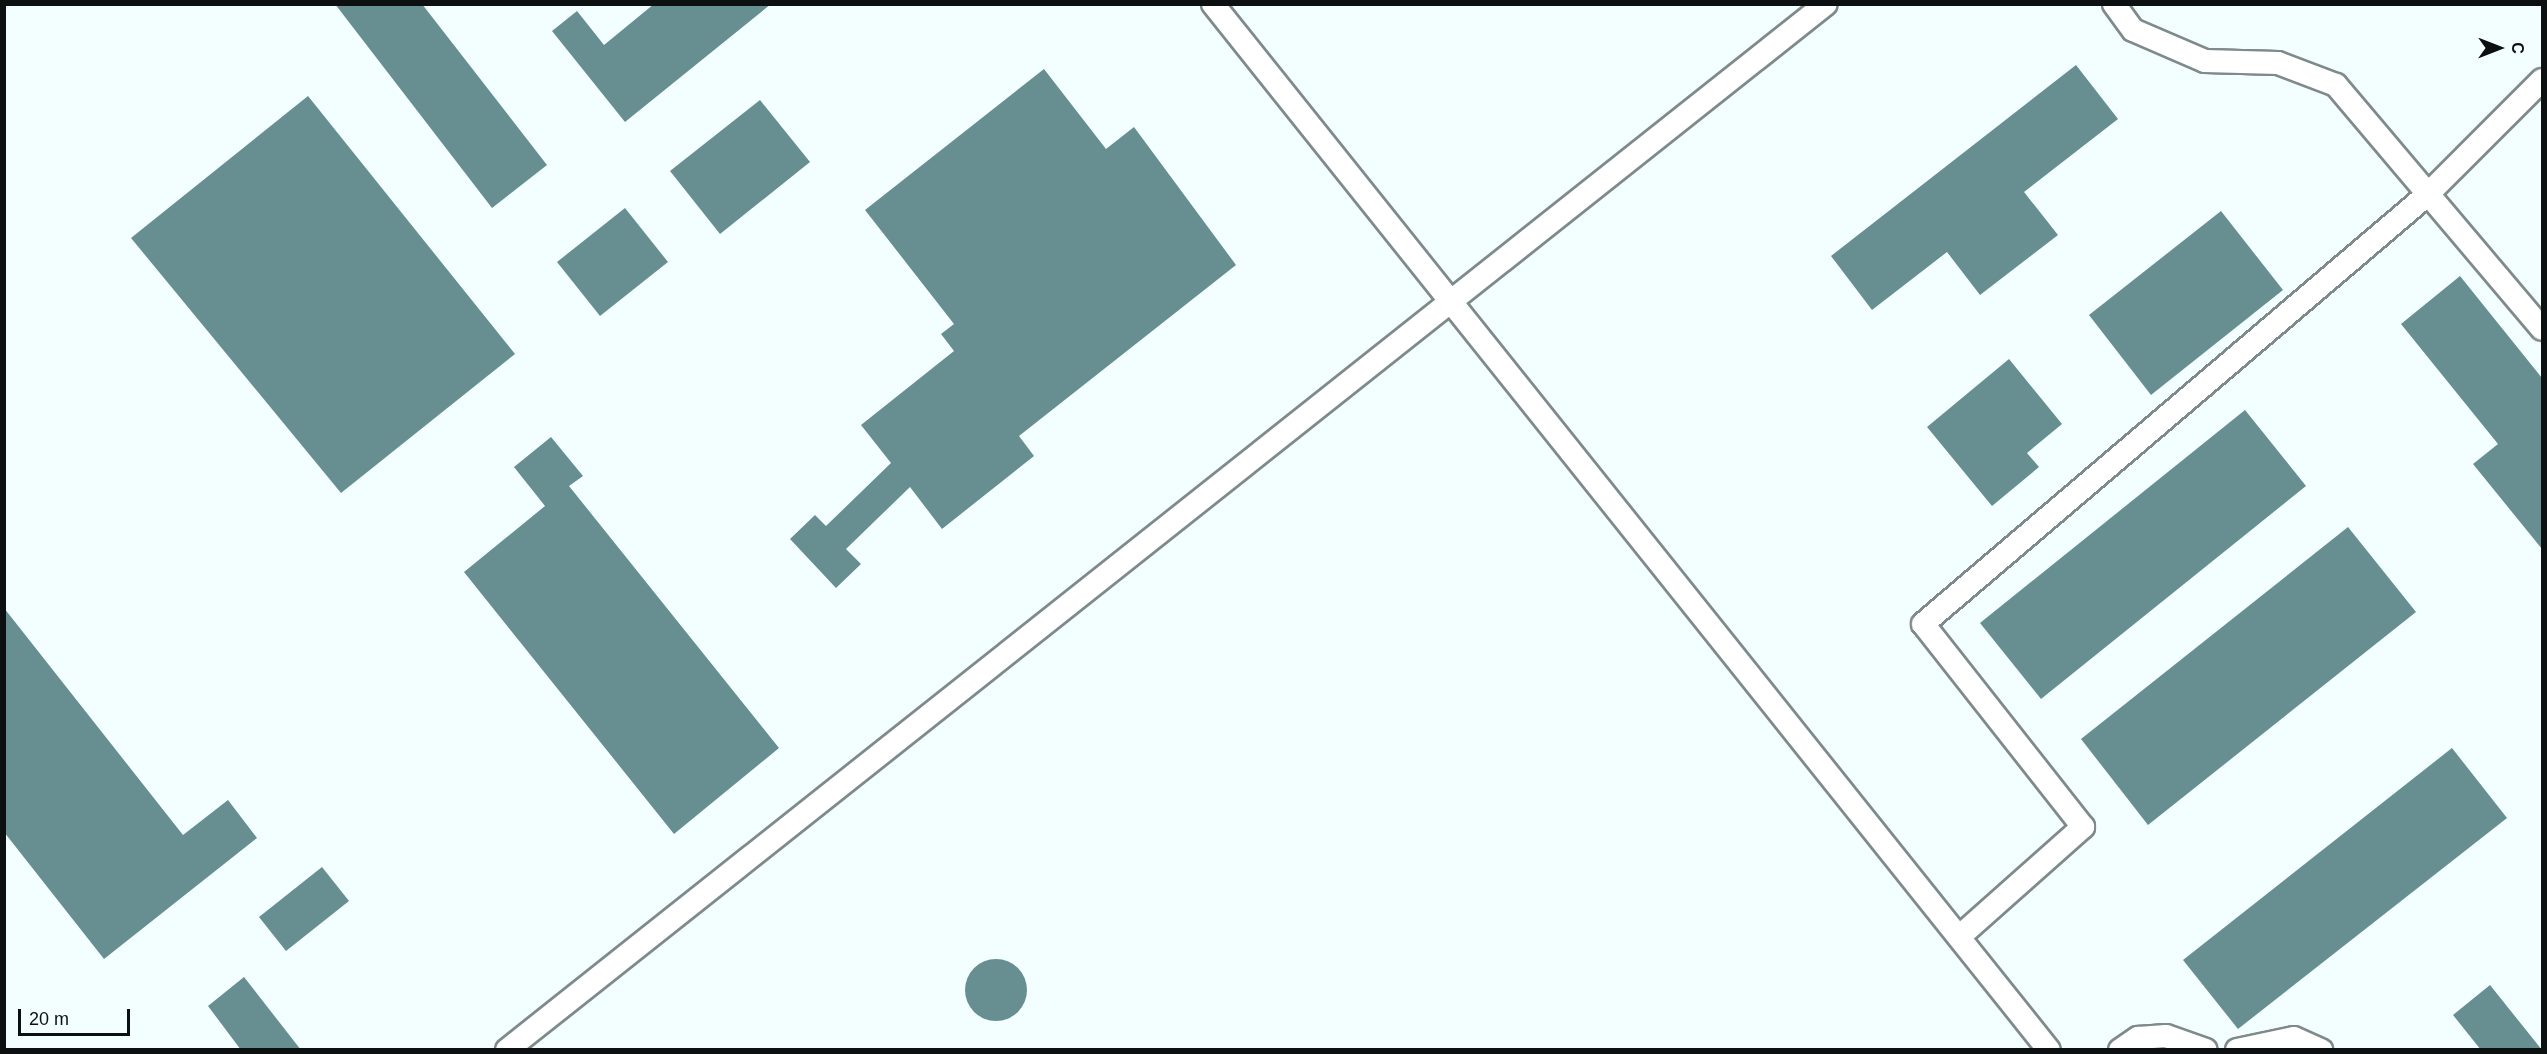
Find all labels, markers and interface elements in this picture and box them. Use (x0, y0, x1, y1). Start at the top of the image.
north arrow (2469, 18, 2529, 78)
text: С (2509, 42, 2526, 54)
scale bar (21, 997, 134, 1035)
text: 20 m (29, 1009, 69, 1029)

